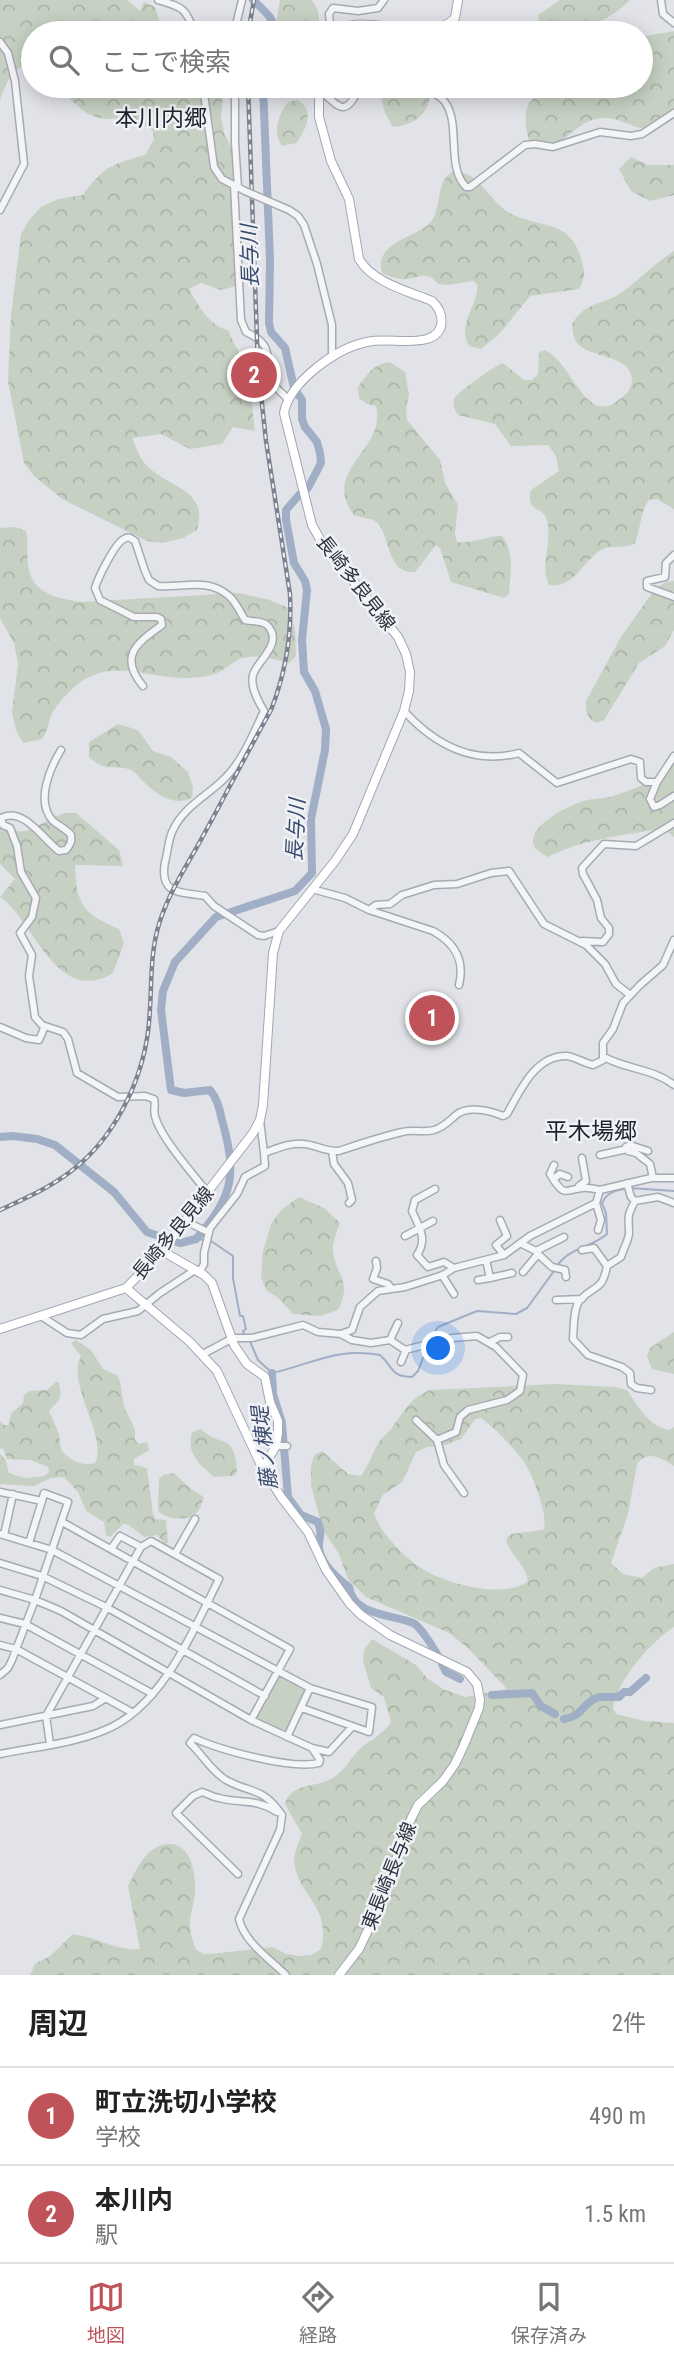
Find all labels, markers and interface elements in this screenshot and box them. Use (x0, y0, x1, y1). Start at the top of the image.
search box (21, 21, 653, 98)
icon: search (45, 41, 83, 79)
text: ここで検索 (101, 47, 231, 77)
district label: 本川内郷 (115, 105, 207, 132)
water label: 長与川 (237, 222, 263, 288)
pin: 2 (231, 349, 277, 401)
street label: 長崎多良見線 (312, 531, 400, 635)
water label: 長与川 (282, 796, 310, 862)
pin: 1 (409, 992, 455, 1044)
district label: 平木場郷 (545, 1118, 637, 1145)
street label: 長崎多良見線 (128, 1182, 218, 1284)
your location (421, 1331, 455, 1365)
water label: 藤ノ棟堤 (248, 1403, 282, 1491)
street label: 東長崎長与線 (357, 1819, 421, 1933)
text: 周辺 (28, 2006, 88, 2041)
text: 2件 (612, 2010, 646, 2037)
text: 町立洗切小学校 (95, 2087, 277, 2117)
text: 1 (45, 2103, 57, 2130)
text: 490 m (589, 2103, 646, 2130)
text: 学校 (95, 2124, 141, 2151)
text: 本川内 (95, 2185, 173, 2215)
text: 2 (45, 2201, 57, 2228)
text: 1.5 km (584, 2201, 646, 2228)
text: 駅 (95, 2222, 118, 2249)
tab: 地図 (87, 2278, 125, 2347)
tab: 経路 (299, 2278, 337, 2347)
tab: 保存済み (511, 2278, 587, 2347)

